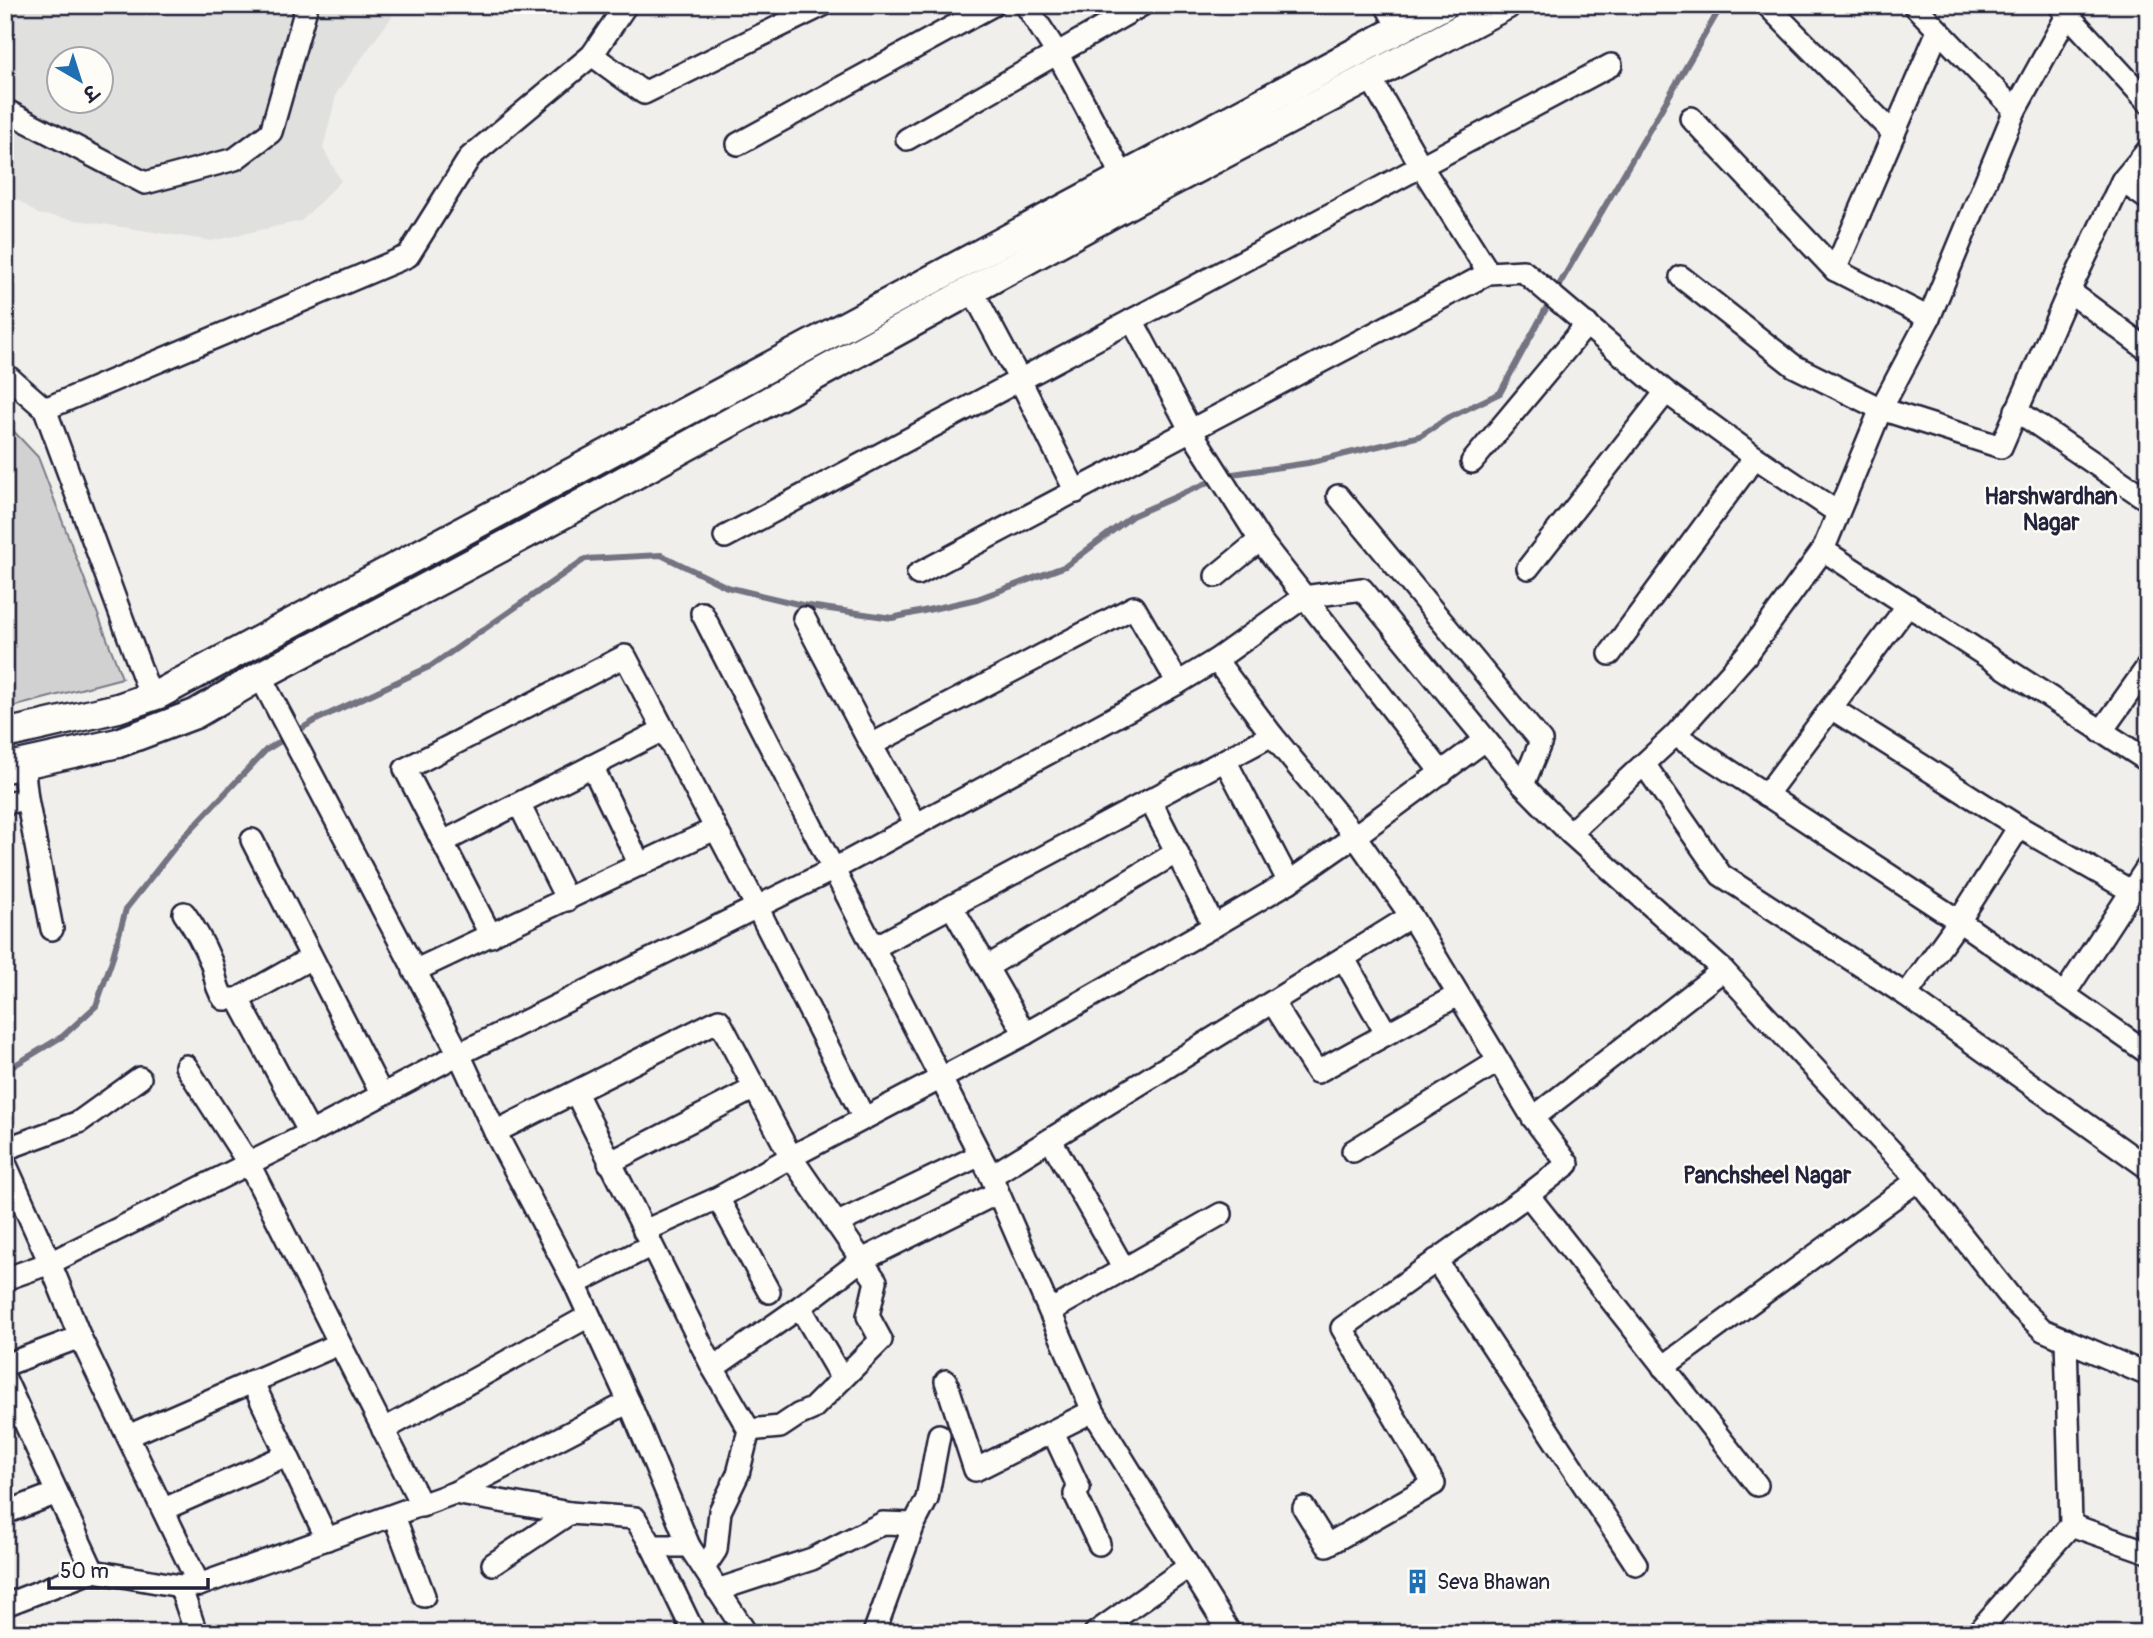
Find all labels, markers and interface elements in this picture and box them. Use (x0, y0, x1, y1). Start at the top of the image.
north arrow (46, 46, 116, 116)
text: उ (76, 78, 104, 107)
district label: Harshwardhan Nagar (1984, 482, 2118, 537)
district label: Panchsheel Nagar (1683, 1161, 1852, 1190)
scale bar (49, 1547, 208, 1591)
text: 50 m (60, 1558, 109, 1585)
building icon: Seva Bhawan (1403, 1568, 1431, 1596)
place label: Seva Bhawan (1437, 1569, 1550, 1596)

